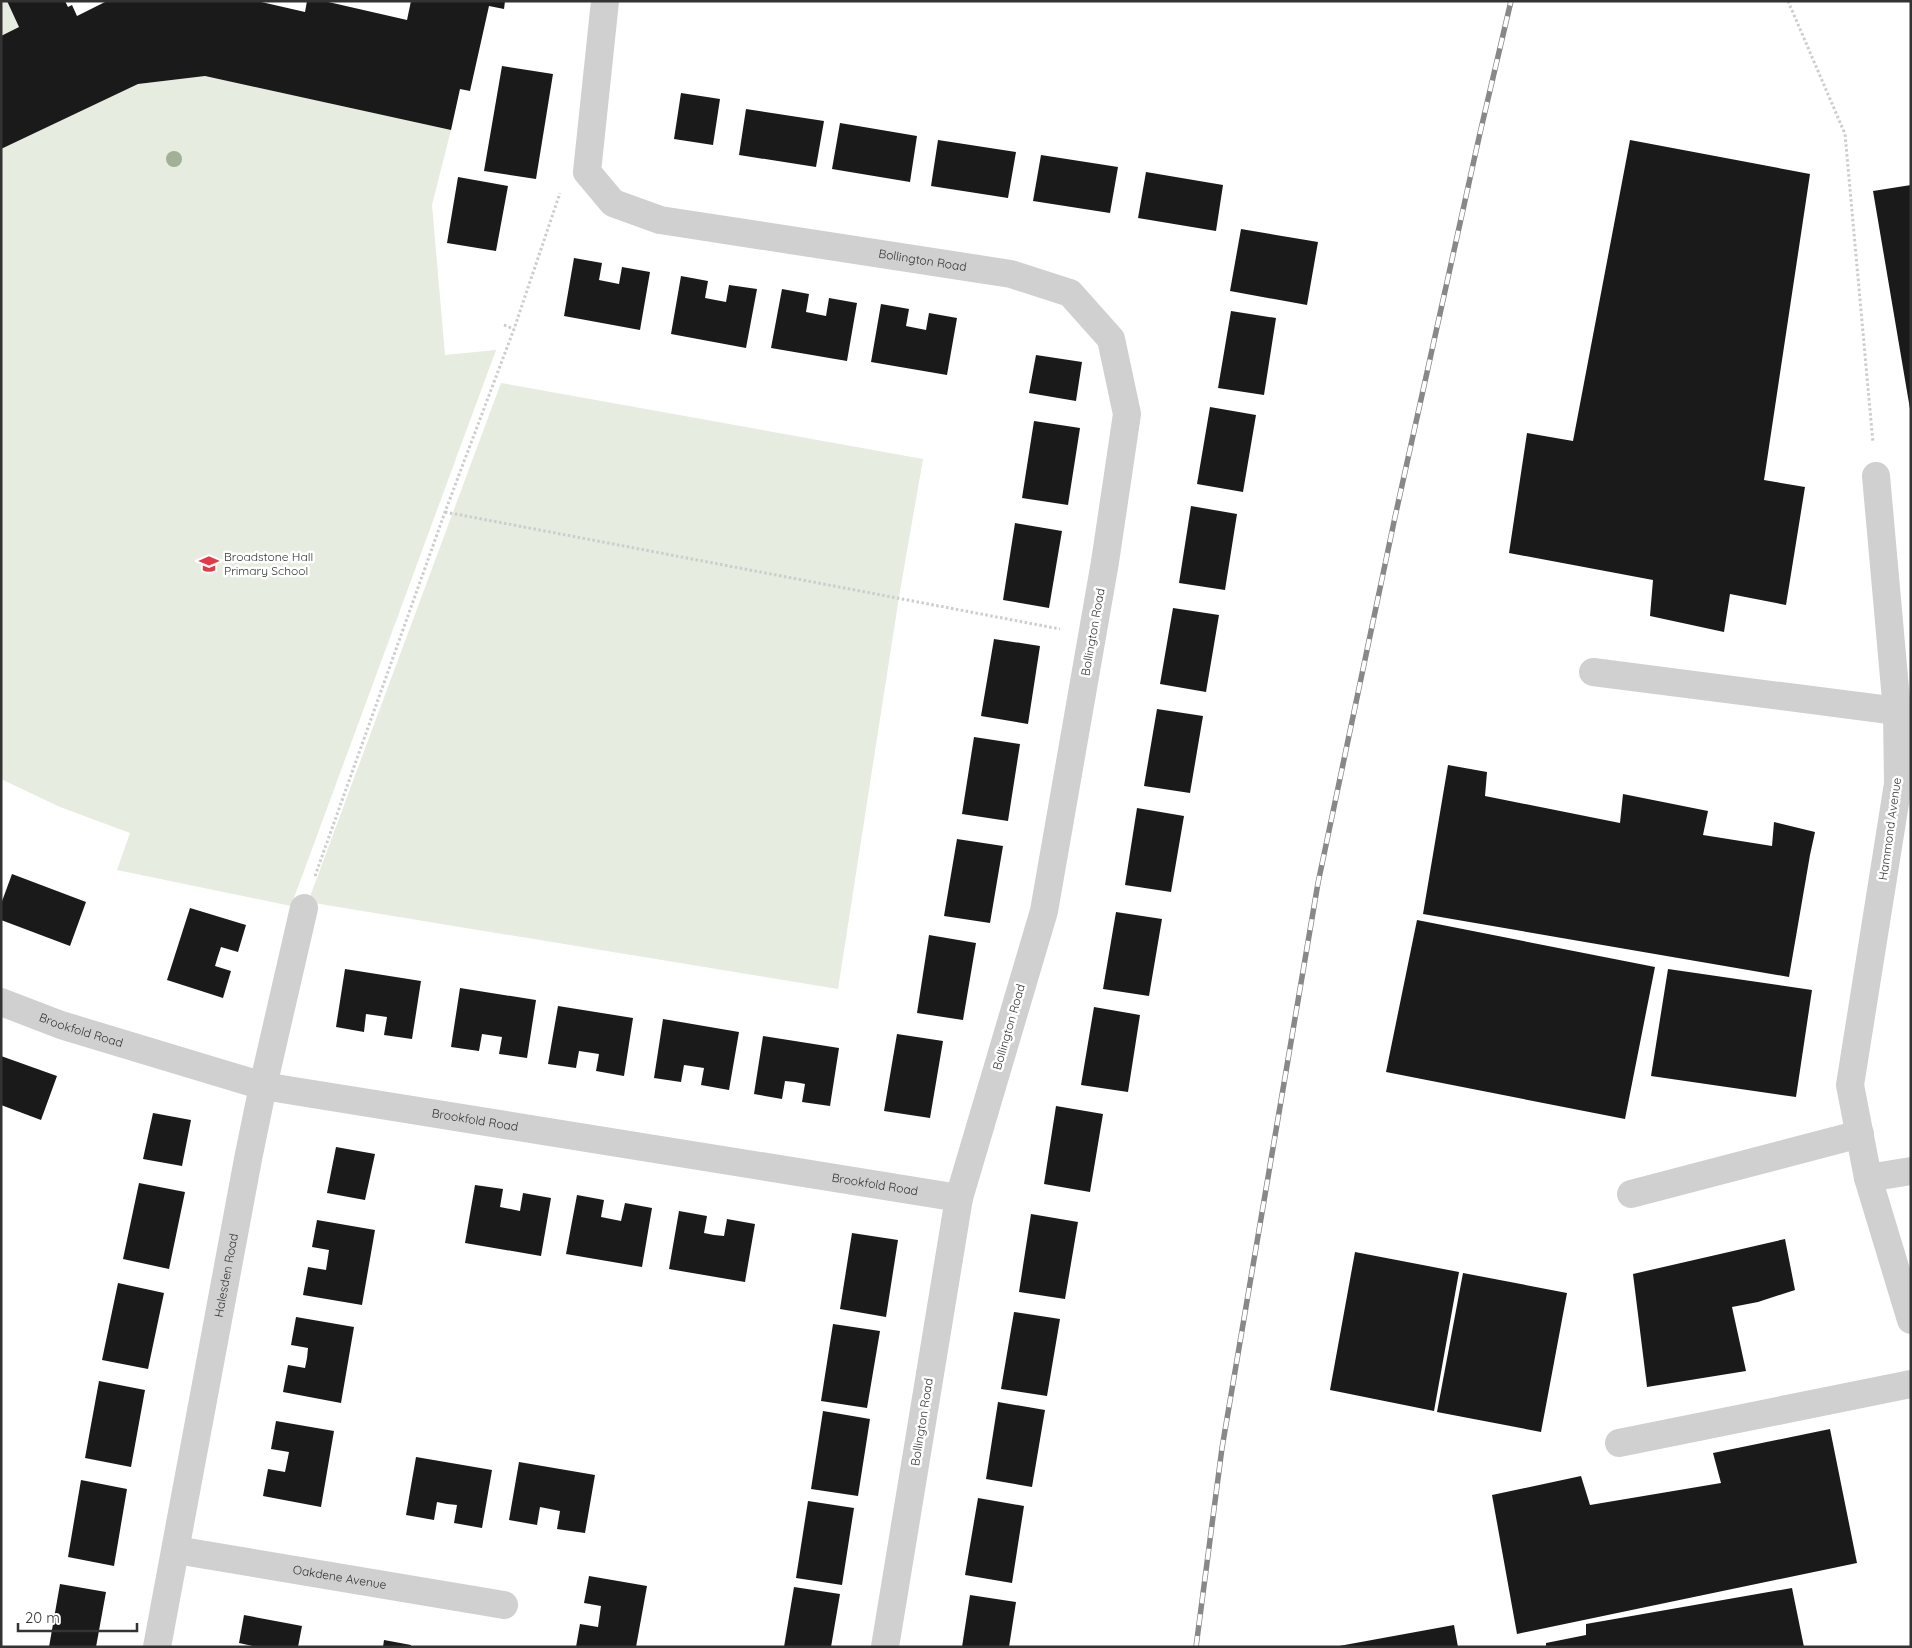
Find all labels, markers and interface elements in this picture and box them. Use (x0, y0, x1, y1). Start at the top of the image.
street label: Bollington Road (878, 246, 968, 274)
place label: Broadstone Hall Primary School (224, 549, 313, 578)
school or university icon: Broadstone Hall Primary School (198, 553, 220, 575)
street label: Bollington Road (1077, 587, 1108, 677)
street label: Hammond Avenue (1875, 776, 1904, 881)
street label: Bollington Road (989, 982, 1028, 1072)
street label: Brookfold Road (37, 1009, 125, 1050)
street label: Brookfold Road (431, 1105, 519, 1134)
street label: Brookfold Road (831, 1170, 919, 1198)
street label: Halesden Road (211, 1232, 241, 1318)
street label: Bollington Road (907, 1377, 936, 1467)
street label: Oakdene Avenue (292, 1562, 388, 1592)
scale bar (18, 1600, 136, 1632)
text: 20 m (25, 1608, 60, 1627)

